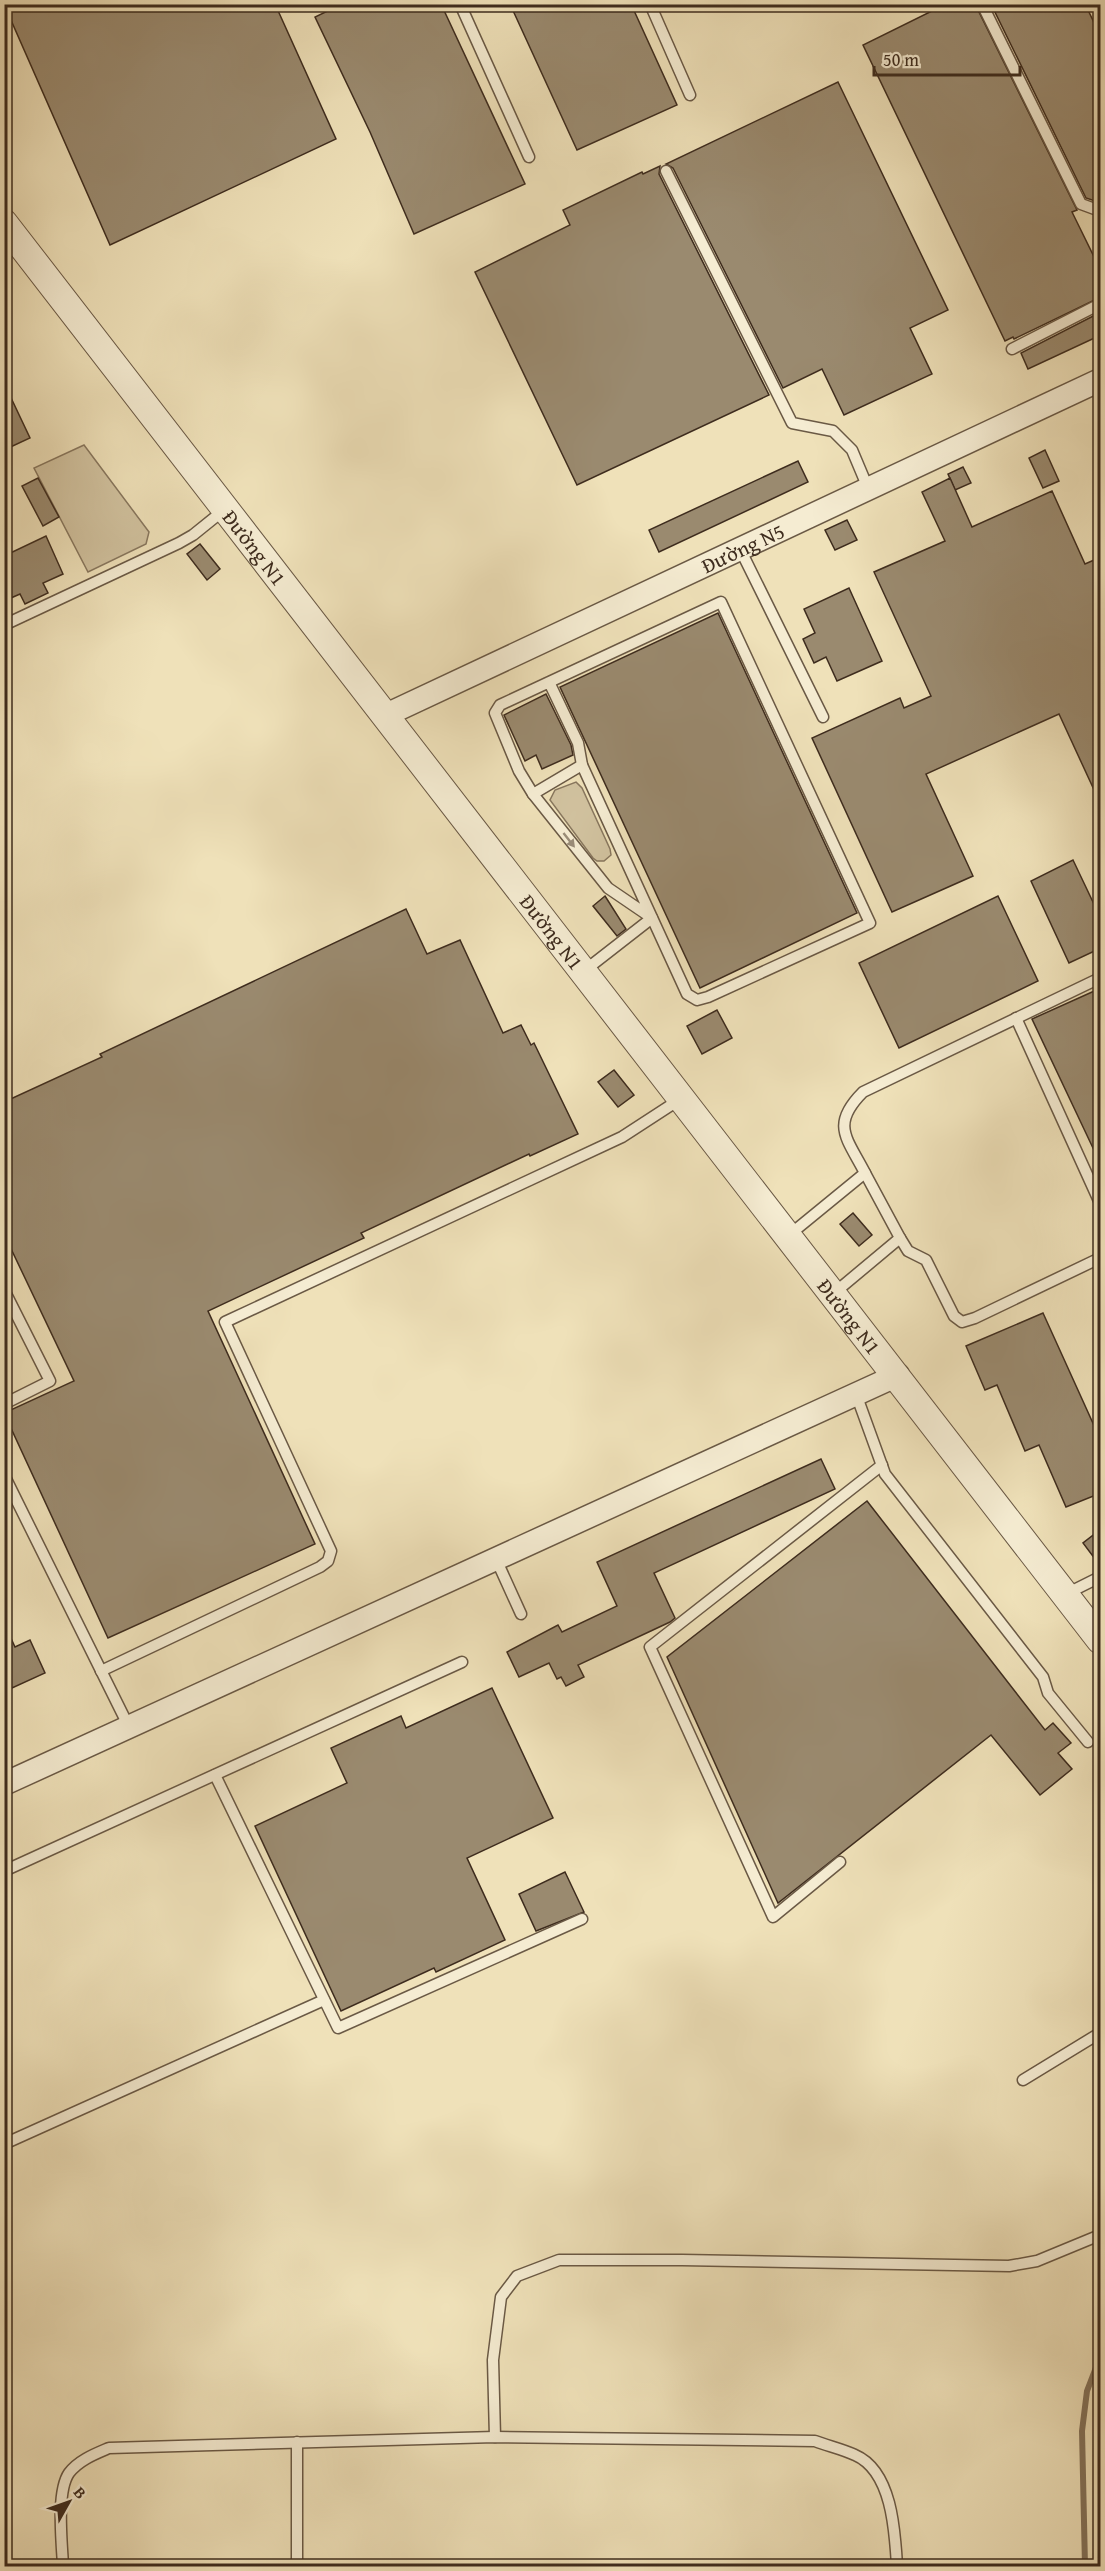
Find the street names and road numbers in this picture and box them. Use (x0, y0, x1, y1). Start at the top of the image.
street label: Đường N1 (216, 503, 294, 592)
street label: Đường N5 (696, 515, 789, 580)
street label: Đường N1 (513, 887, 592, 976)
street label: Đường N1 (810, 1272, 889, 1361)

